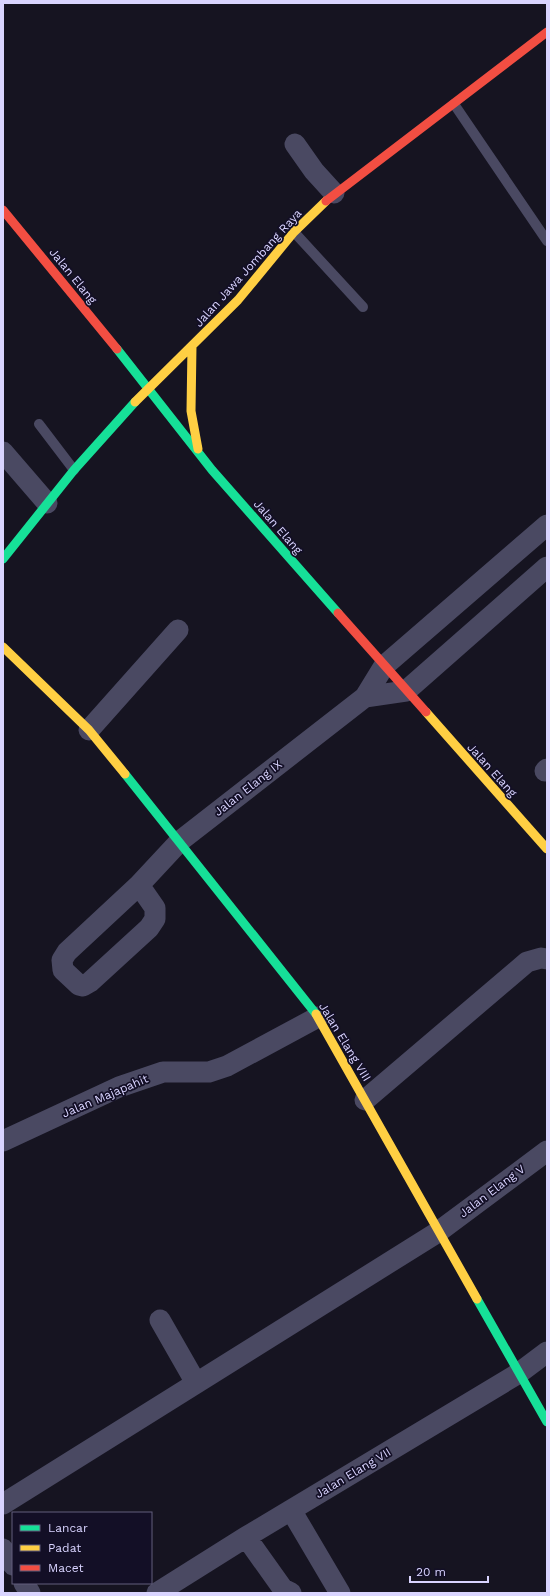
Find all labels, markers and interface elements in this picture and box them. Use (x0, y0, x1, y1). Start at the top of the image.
street label: Jalan Jawa Jombang Raya (191, 206, 305, 330)
street label: Jalan Elang (46, 245, 100, 307)
street label: Jalan Elang (251, 497, 306, 557)
street label: Jalan Elang (464, 740, 520, 800)
street label: Jalan Elang IX (211, 757, 285, 819)
street label: Jalan Elang VIII (316, 1000, 374, 1084)
street label: Jalan Majapahit (60, 1072, 150, 1120)
street label: Jalan Elang V (456, 1162, 528, 1220)
street label: Jalan Elang VII (313, 1445, 393, 1501)
legend (12, 1512, 152, 1584)
text: Lancar (48, 1521, 88, 1535)
text: Padat (48, 1541, 81, 1555)
scale bar (410, 1558, 488, 1584)
text: Macet (48, 1561, 83, 1575)
text: 20 m (416, 1565, 446, 1579)

